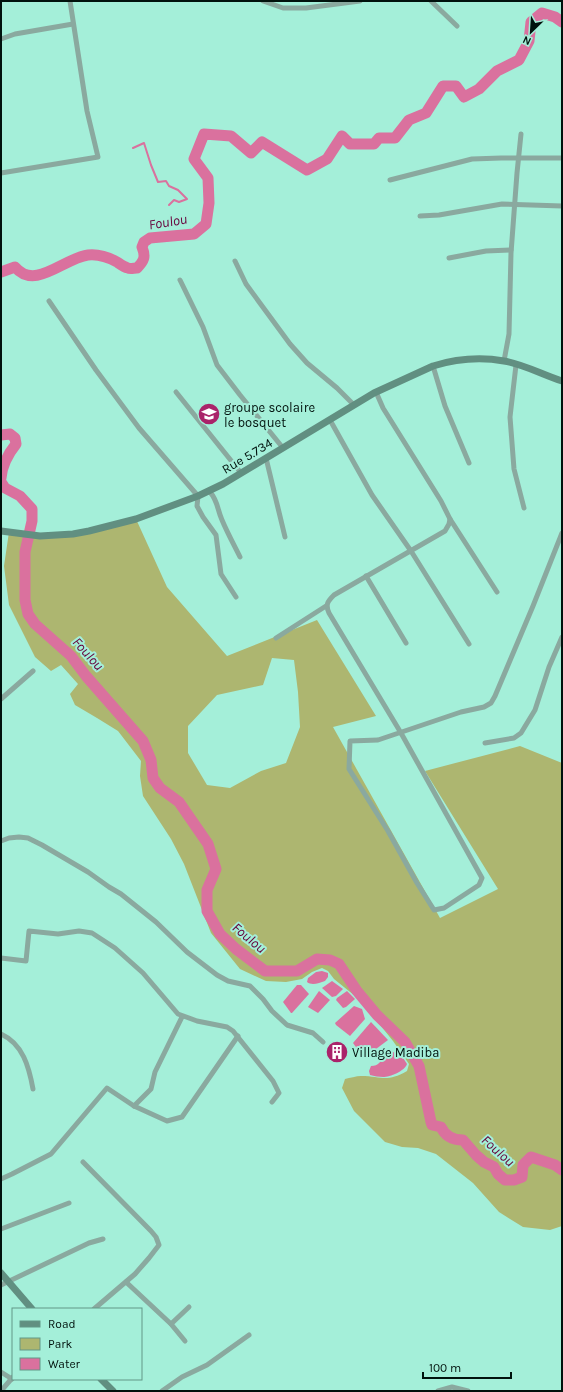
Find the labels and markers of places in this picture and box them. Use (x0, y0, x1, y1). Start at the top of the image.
place label: groupe scolaire le bosquet (224, 400, 315, 431)
school or university icon: groupe scolaire le bosquet (196, 401, 222, 427)
building icon: Village Madiba (324, 1039, 350, 1065)
place label: Village Madiba (352, 1045, 439, 1060)

